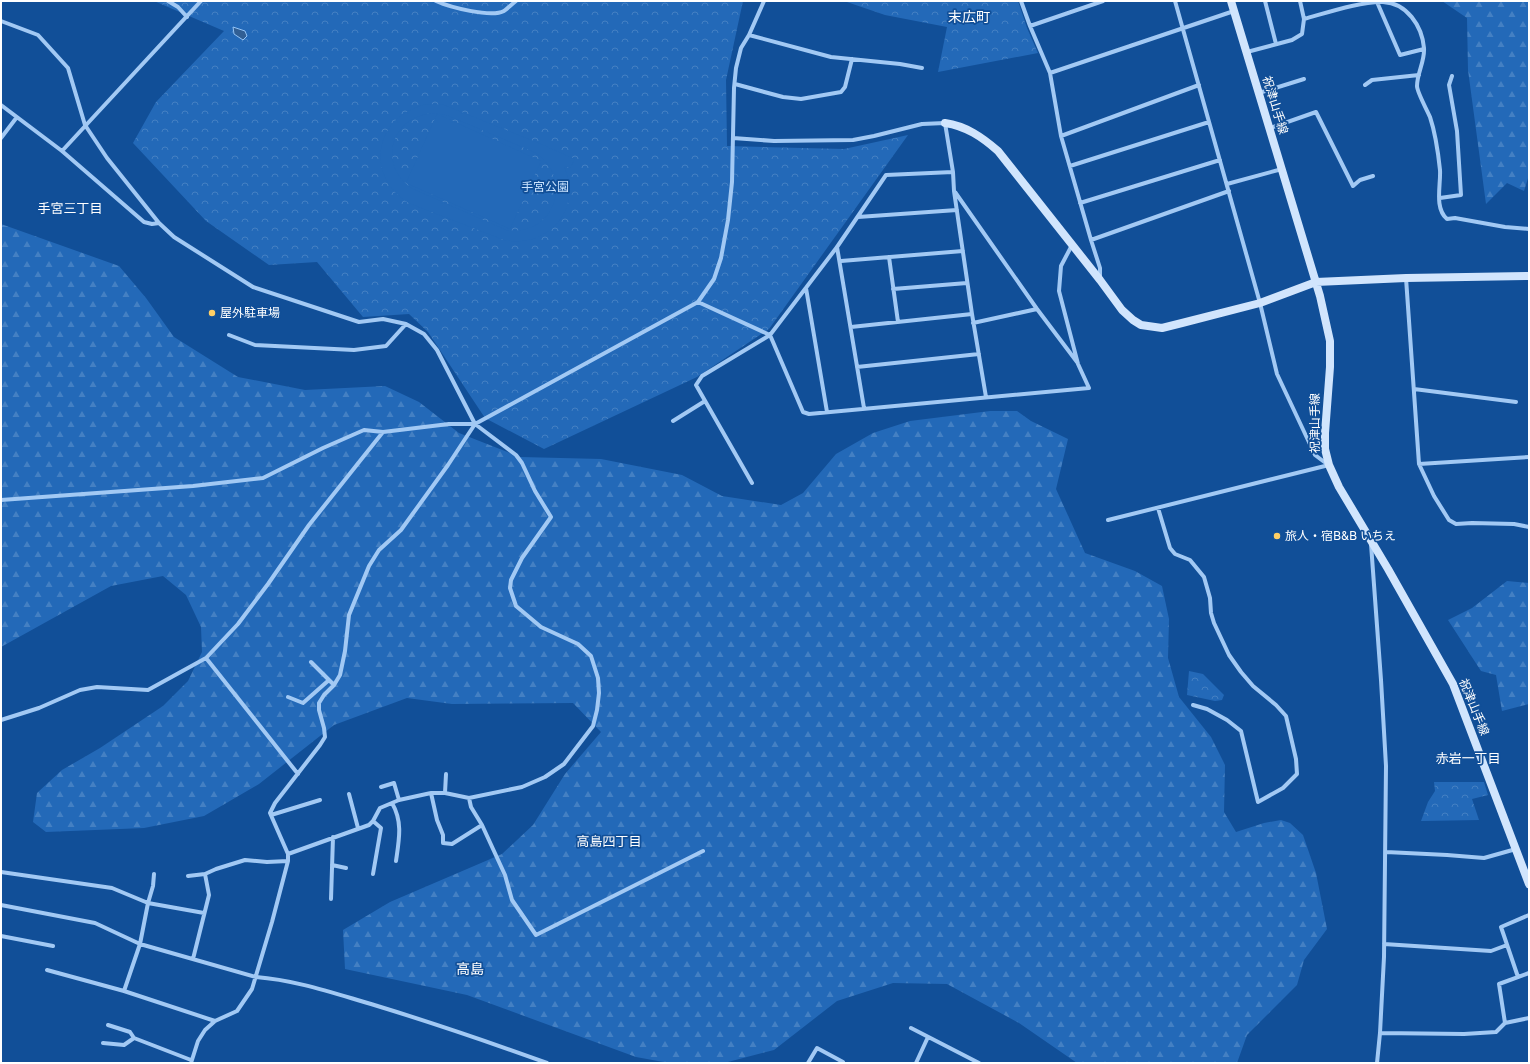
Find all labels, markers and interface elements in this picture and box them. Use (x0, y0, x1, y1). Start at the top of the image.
district label: 末広町 (948, 8, 990, 25)
street label: 祝津山手線 (1260, 74, 1291, 136)
park label: 手宮公園 (521, 179, 569, 194)
district label: 手宮三丁目 (37, 200, 103, 216)
place label: 屋外駐車場 (220, 305, 280, 320)
marker: 屋外駐車場 (207, 308, 217, 318)
street label: 祝津山手線 (1307, 393, 1322, 453)
place label: 旅人・宿B&B いちえ (1285, 528, 1396, 543)
marker: 旅人・宿B&B いちえ (1272, 531, 1282, 541)
street label: 祝津山手線 (1456, 676, 1493, 737)
district label: 赤岩一丁目 (1435, 750, 1501, 766)
district label: 高島四丁目 (576, 833, 642, 849)
district label: 高島 (456, 960, 484, 977)

